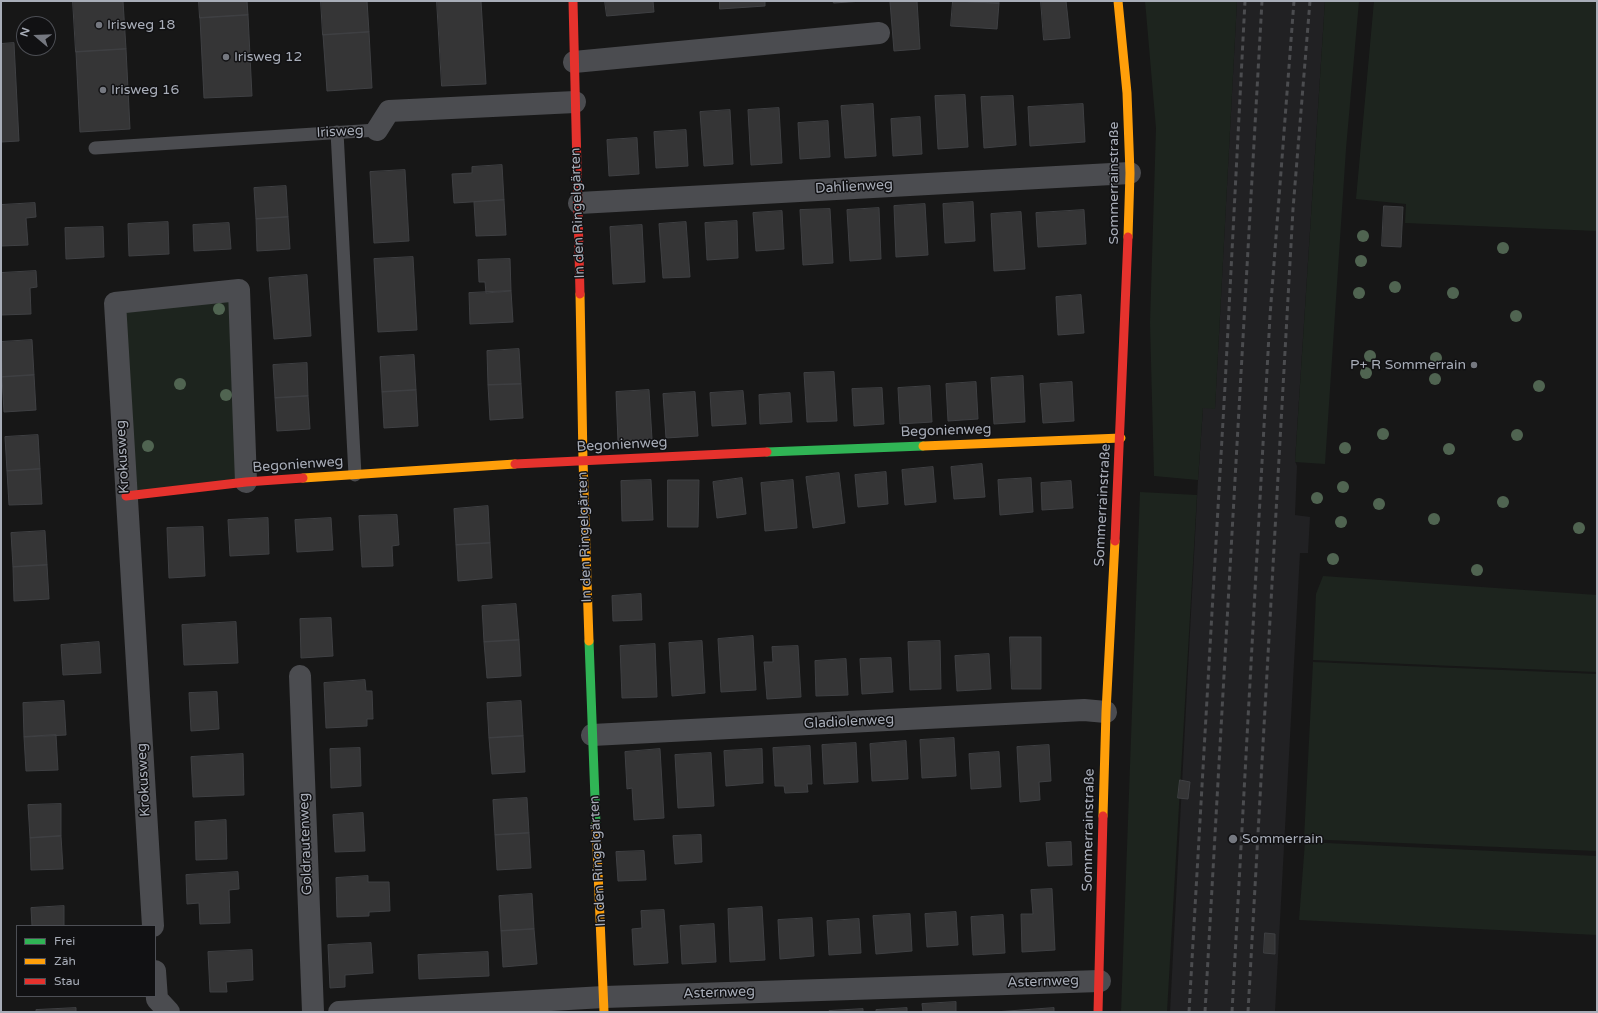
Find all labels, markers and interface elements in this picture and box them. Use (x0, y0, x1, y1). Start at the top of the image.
north arrow (16, 16, 56, 56)
place label: Irisweg 18 (107, 17, 175, 33)
marker: Irisweg 18 (94, 20, 104, 30)
text: N (18, 26, 33, 39)
place label: Irisweg 12 (234, 49, 302, 65)
marker: Irisweg 12 (221, 52, 231, 62)
place label: Irisweg 16 (111, 82, 179, 98)
marker: Irisweg 16 (98, 85, 108, 95)
street label: Sommerrainstraße (1106, 121, 1122, 245)
street label: Irisweg (316, 122, 364, 142)
street label: In den Ringelgärten (567, 147, 589, 279)
street label: Dahlienweg (815, 177, 893, 197)
place label: P+ R Sommerrain (1350, 357, 1466, 373)
marker: P+ R Sommerrain (1469, 360, 1479, 370)
street label: Krokusweg (113, 420, 133, 494)
street label: Begonienweg (900, 421, 992, 441)
street label: Begonienweg (576, 434, 668, 456)
street label: Sommerrainstraße (1091, 443, 1115, 567)
street label: Begonienweg (252, 453, 344, 477)
street label: In den Ringelgärten (574, 471, 596, 603)
street label: Gladiolenweg (803, 711, 895, 733)
street label: Krokusweg (134, 743, 154, 817)
street label: Sommerrainstraße (1080, 768, 1098, 892)
street label: Goldrautenweg (296, 793, 316, 895)
street label: In den Ringelgärten (586, 795, 610, 927)
place label: Sommerrain (1242, 831, 1323, 847)
marker: Sommerrain (1227, 833, 1239, 845)
legend (16, 925, 156, 997)
text: Frei (54, 934, 75, 948)
text: Zäh (54, 954, 76, 968)
street label: Asternweg (1007, 972, 1079, 992)
text: Stau (54, 974, 80, 988)
street label: Asternweg (683, 983, 755, 1003)

